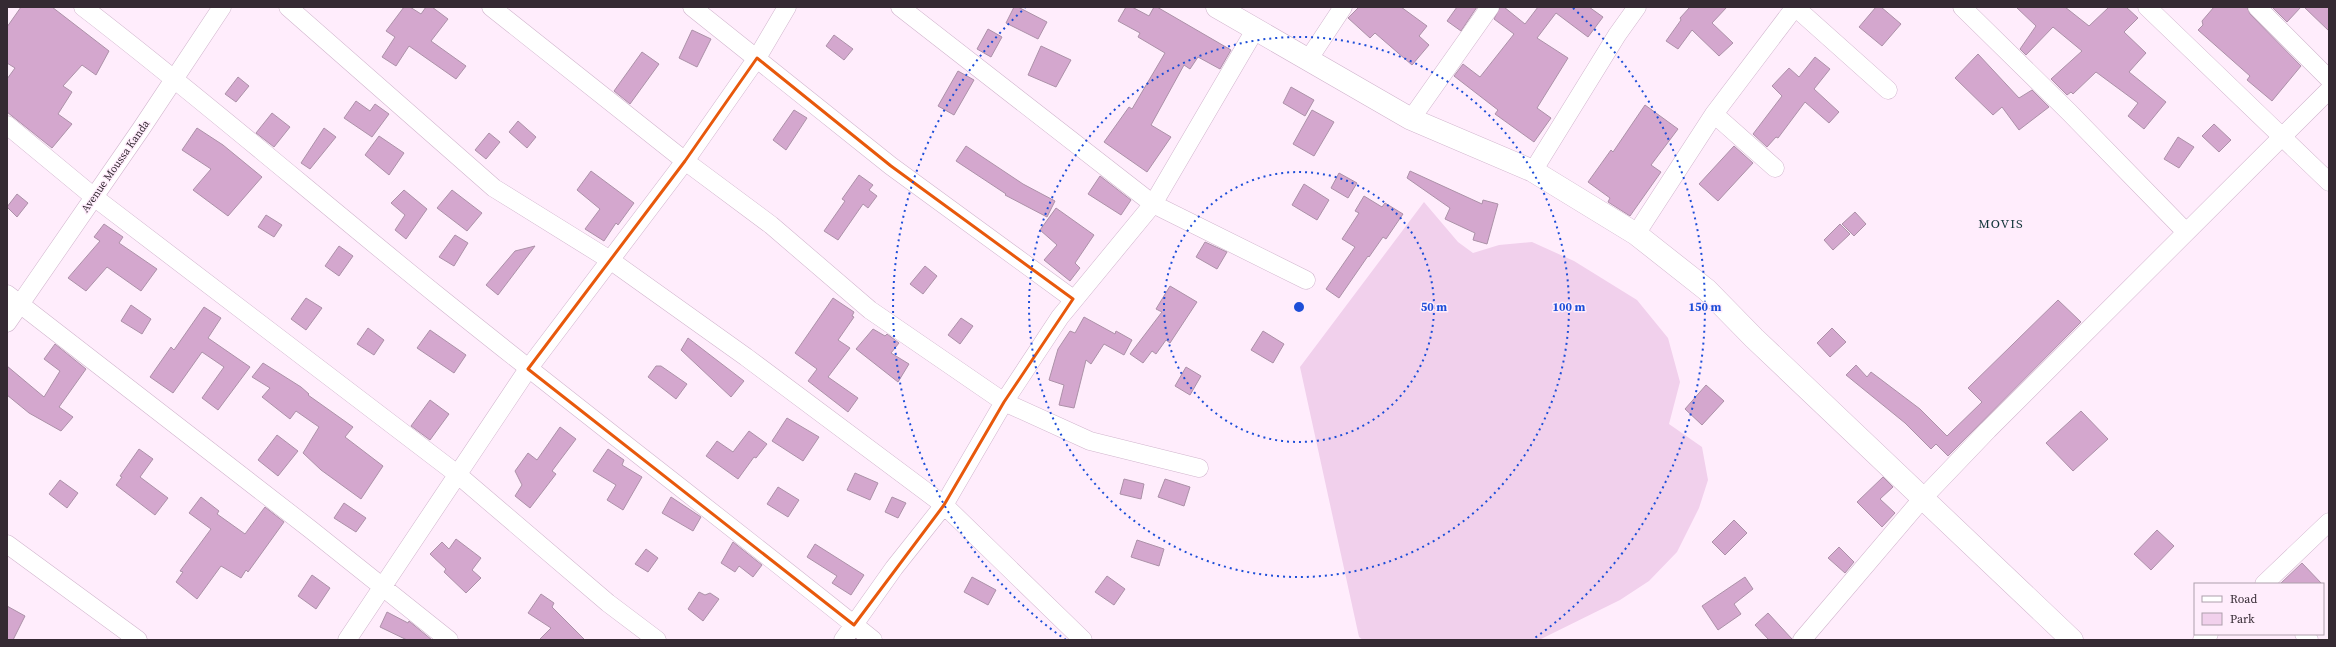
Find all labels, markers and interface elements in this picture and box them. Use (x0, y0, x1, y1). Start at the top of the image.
street label: Avenue Moussa Kanda (78, 117, 153, 215)
district label: MOVIS (1978, 215, 2024, 232)
text: 50 m (1421, 299, 1447, 315)
text: 100 m (1553, 299, 1586, 315)
text: 150 m (1689, 299, 1722, 315)
centre of rings (1292, 300, 1306, 314)
legend (2194, 583, 2324, 635)
text: Road (2230, 591, 2257, 607)
text: Park (2230, 611, 2255, 627)

